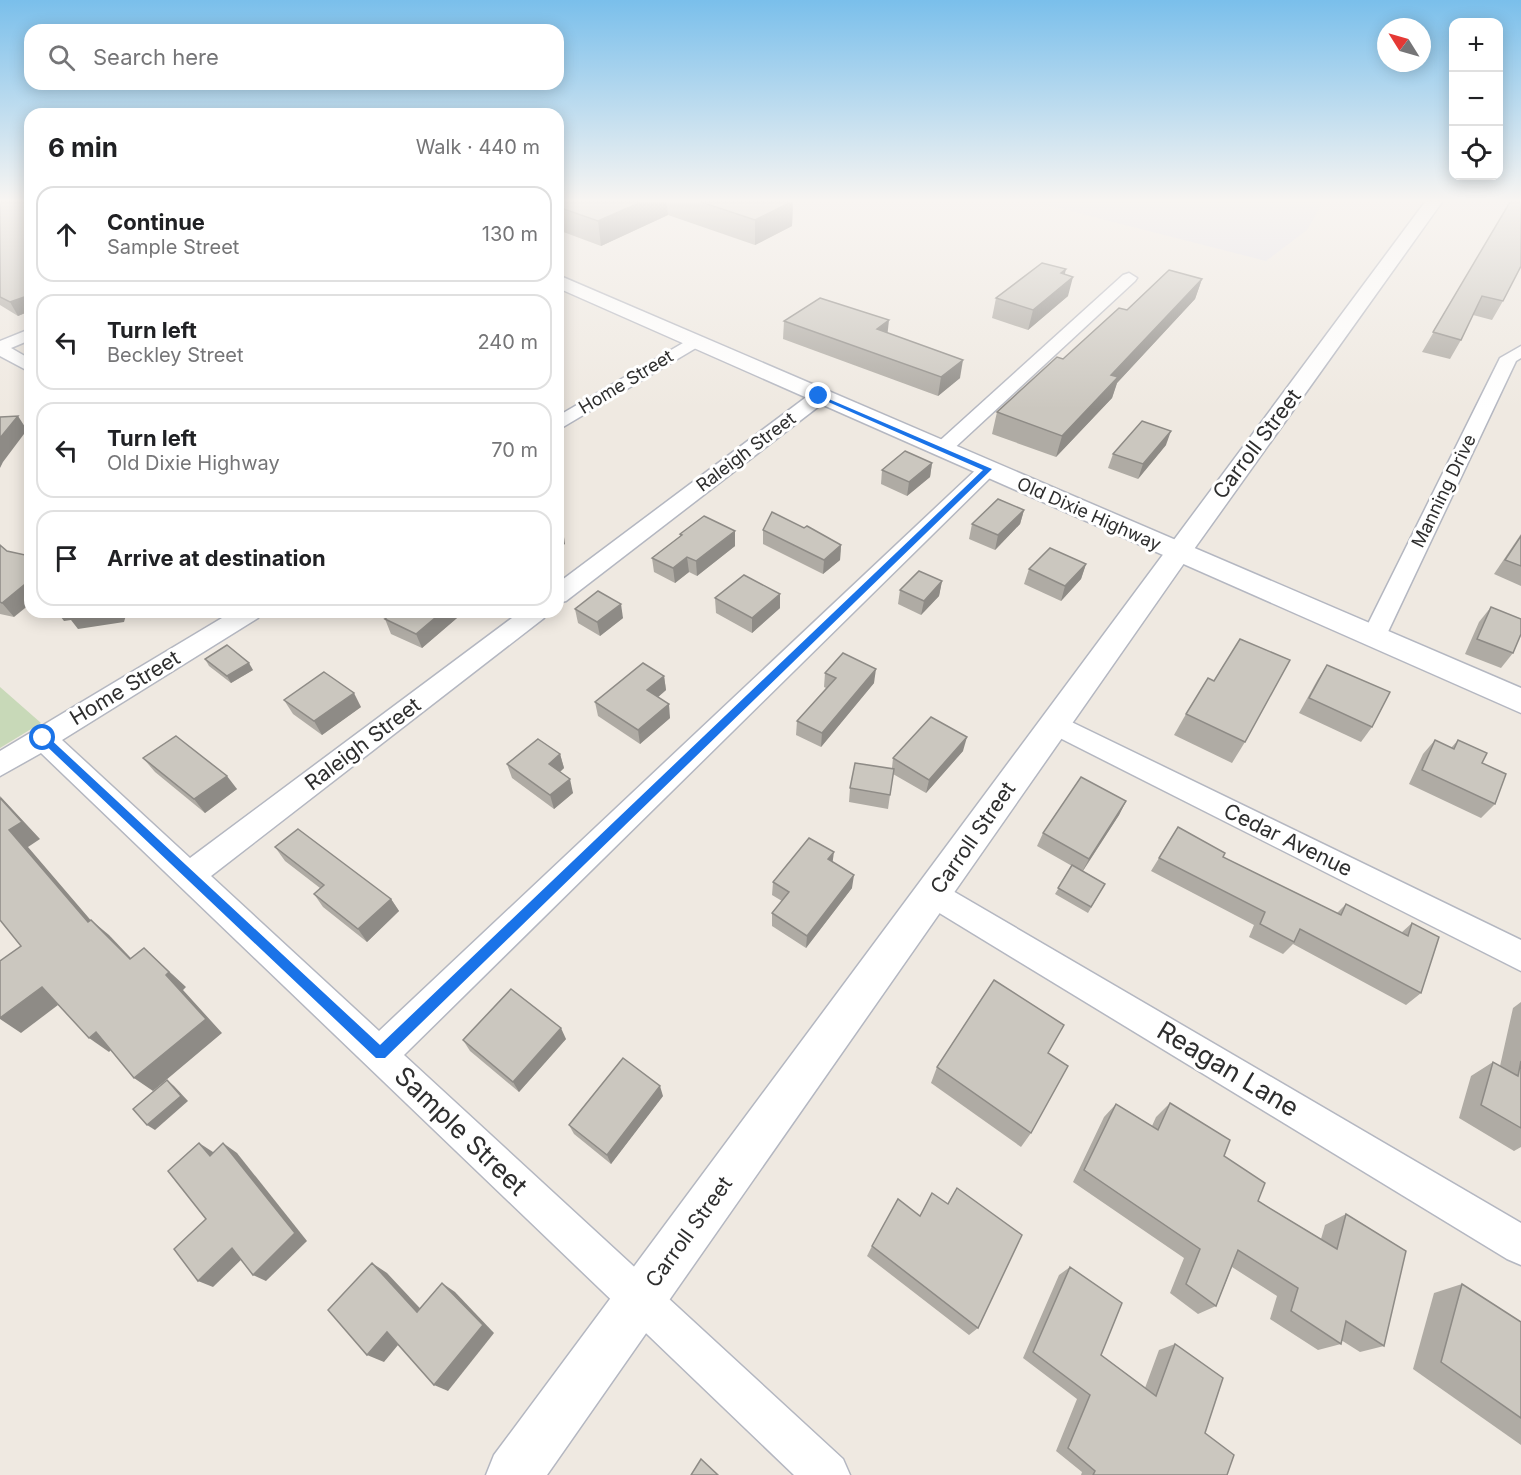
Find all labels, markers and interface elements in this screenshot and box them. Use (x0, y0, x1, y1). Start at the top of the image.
north arrow (1377, 18, 1431, 72)
map controls (1449, 18, 1503, 180)
button: + (1449, 18, 1503, 72)
search box (24, 24, 564, 90)
icon: search (45, 41, 78, 74)
text: Search here (93, 44, 219, 70)
button: − (1449, 72, 1503, 126)
button: locate (1449, 126, 1503, 180)
text: 6 min (48, 132, 118, 163)
text: Walk · 440 m (416, 135, 540, 159)
text: Continue (107, 209, 205, 235)
icon: ahead (50, 218, 83, 251)
text: 130 m (482, 222, 538, 246)
text: Sample Street (107, 235, 239, 259)
text: Turn left (107, 317, 197, 343)
icon: left (50, 326, 83, 359)
text: 240 m (477, 330, 538, 354)
text: Beckley Street (107, 343, 244, 367)
street label: Home Street (575, 345, 677, 418)
route end (805, 382, 831, 408)
street label: Carroll Street (1207, 384, 1306, 503)
street label: Raleigh Street (692, 408, 799, 496)
text: Turn left (107, 425, 197, 451)
street label: Manning Drive (1407, 431, 1480, 551)
icon: left (50, 434, 83, 467)
text: 70 m (491, 438, 538, 462)
text: Old Dixie Highway (107, 451, 280, 475)
street label: Old Dixie Highway (1014, 472, 1164, 555)
icon: arrive (50, 542, 83, 575)
text: Arrive at destination (107, 545, 326, 571)
street label: Home Street (65, 645, 184, 730)
street label: Raleigh Street (300, 692, 425, 795)
route start (29, 724, 55, 750)
street label: Carroll Street (925, 777, 1020, 898)
street label: Cedar Avenue (1220, 798, 1357, 881)
street label: Reagan Lane (1152, 1014, 1305, 1123)
street label: Sample Street (389, 1060, 534, 1202)
street label: Carroll Street (640, 1171, 737, 1292)

